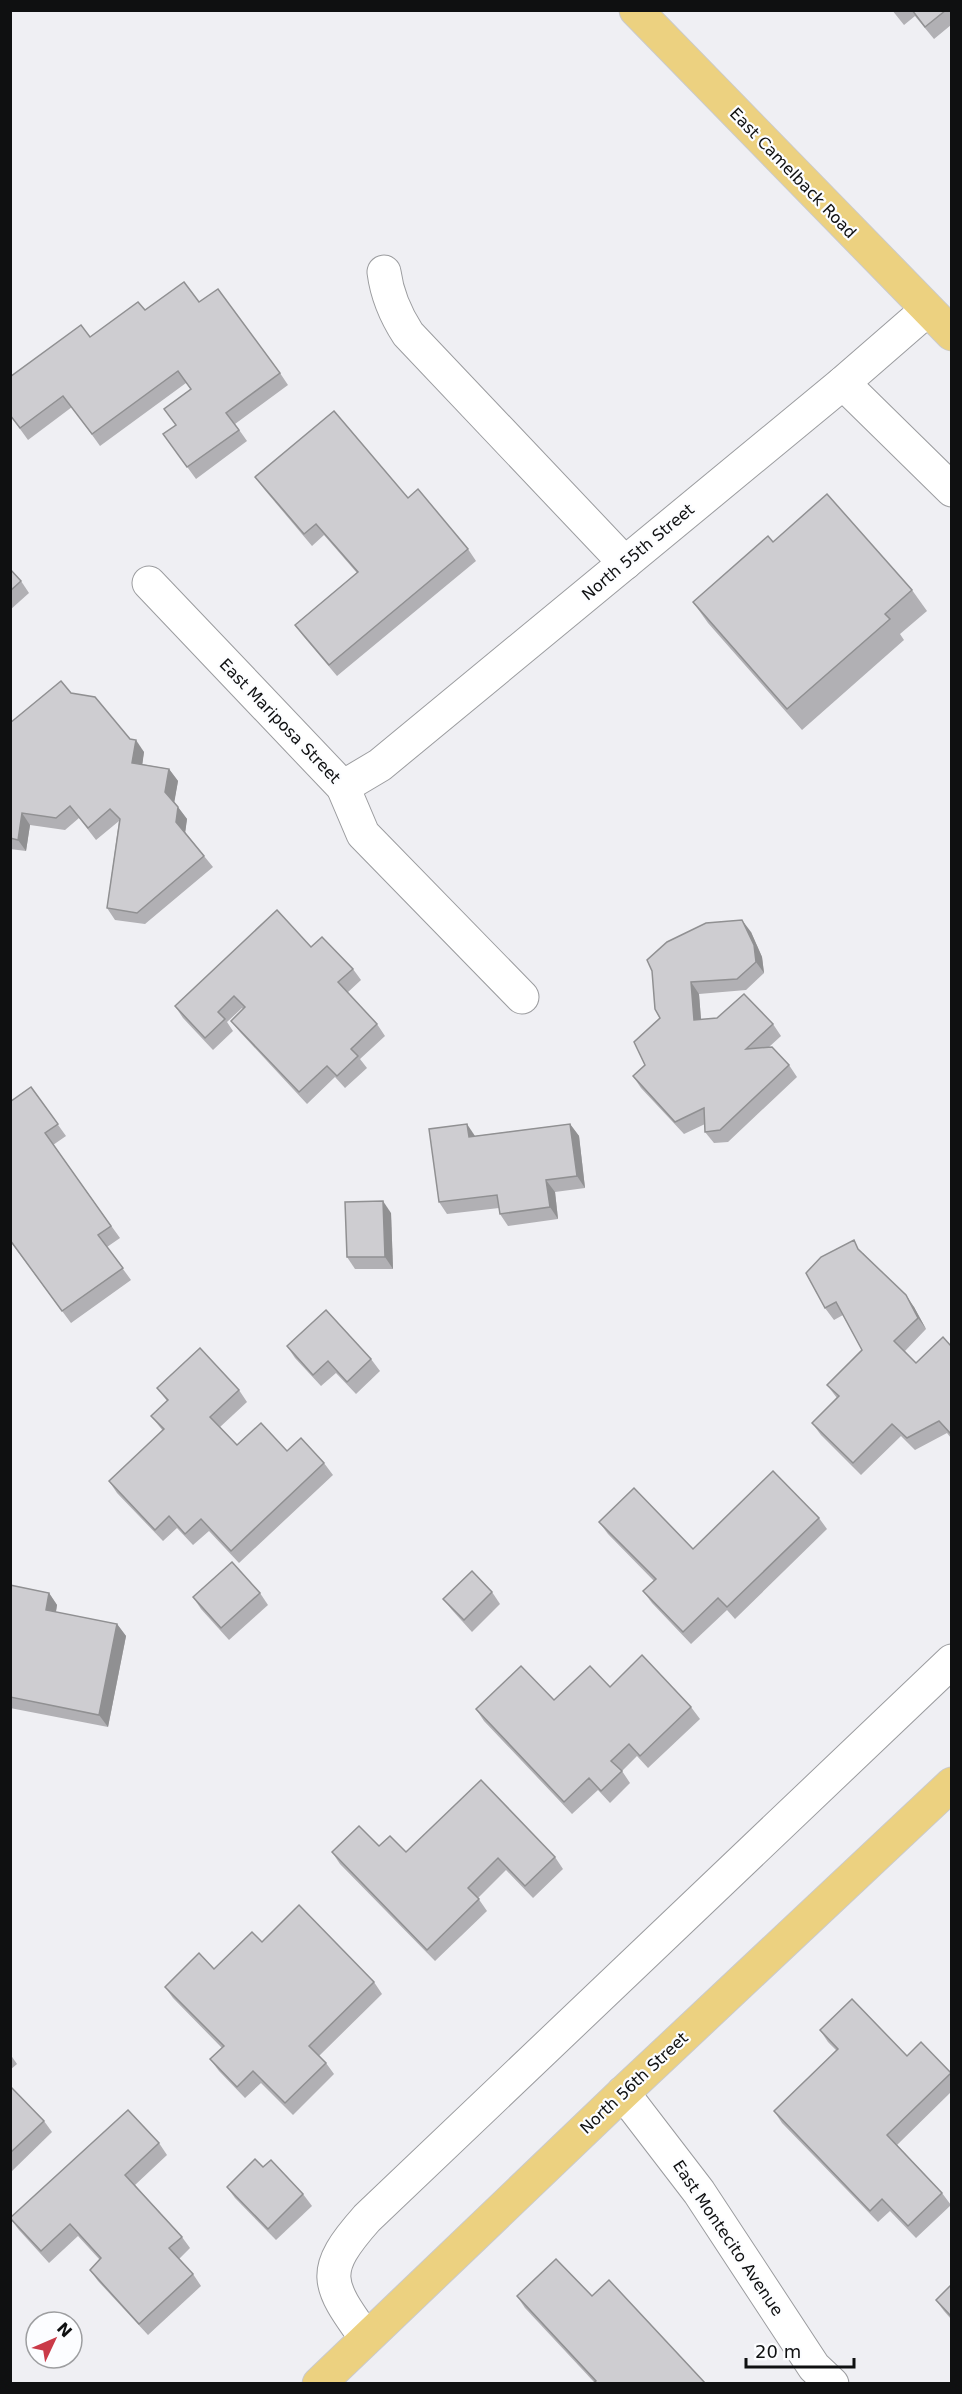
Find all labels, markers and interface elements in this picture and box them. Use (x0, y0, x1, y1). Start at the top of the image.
street label: East Camelback Road (726, 104, 860, 242)
street label: North 55th Street (578, 500, 698, 604)
street label: East Mariposa Street (215, 655, 345, 787)
street label: North 56th Street (576, 2028, 692, 2138)
street label: East Montecito Avenue (669, 2157, 787, 2319)
north arrow (24, 2310, 84, 2370)
text: N (53, 2319, 76, 2341)
scale bar (746, 2331, 854, 2369)
text: 20 m (755, 2341, 801, 2362)

